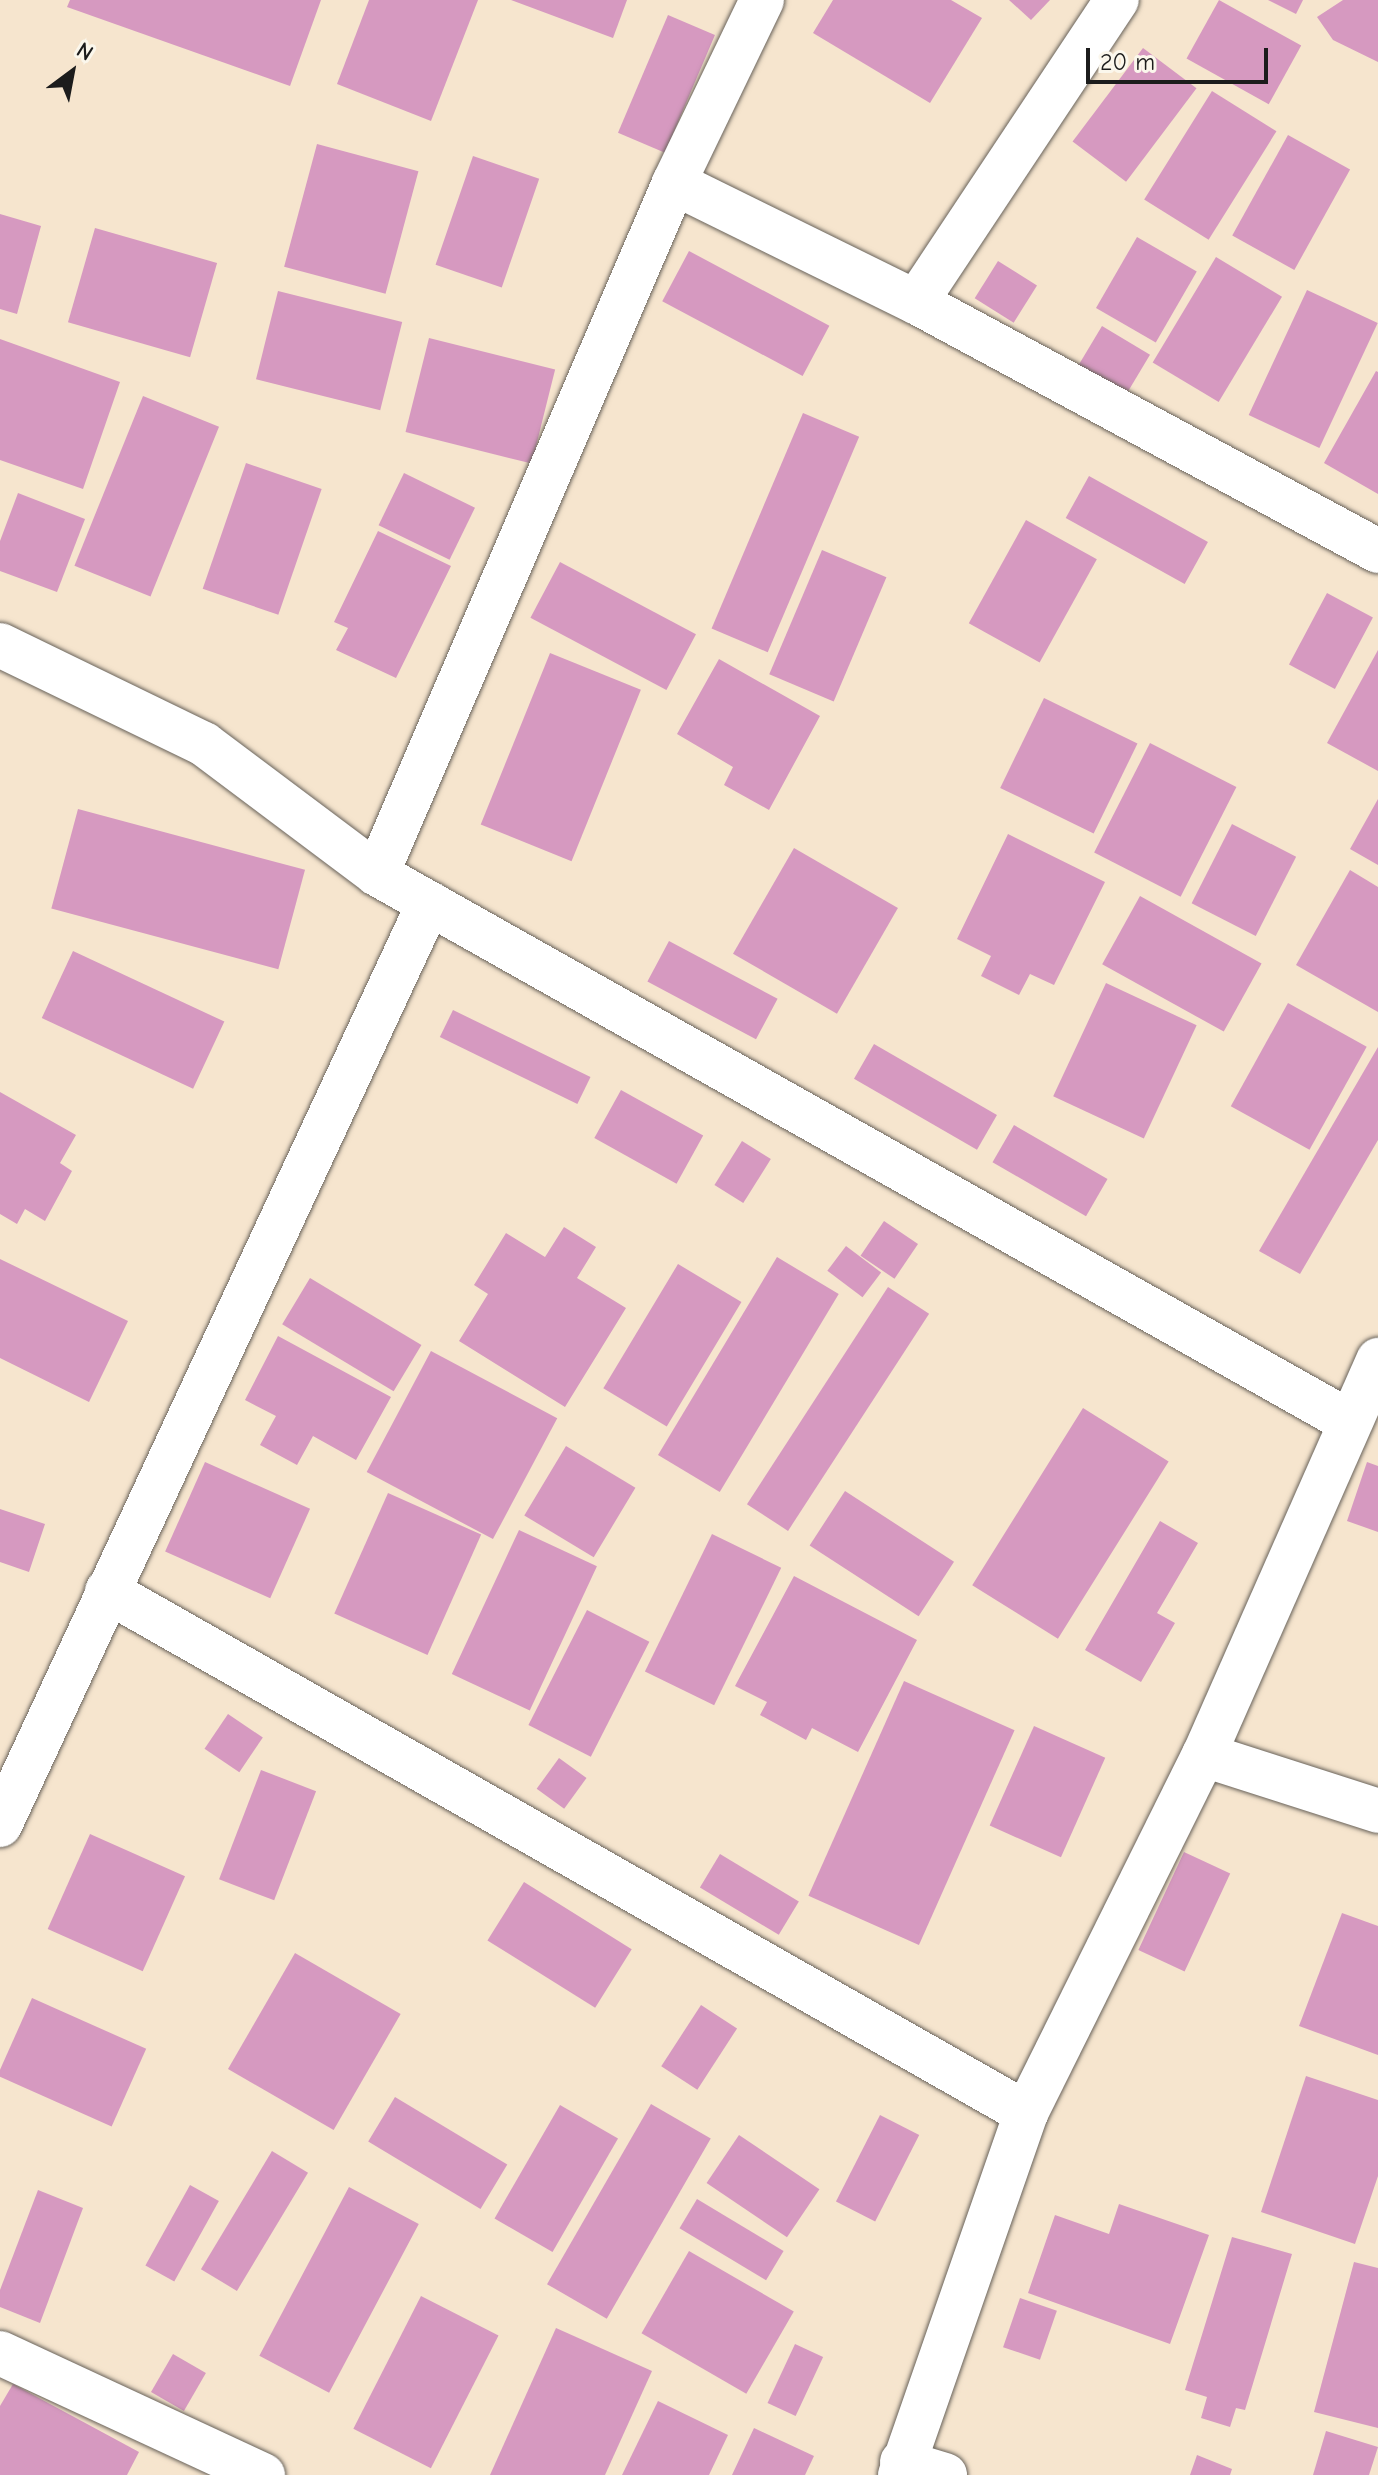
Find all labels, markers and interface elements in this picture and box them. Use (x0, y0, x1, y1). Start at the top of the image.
north arrow (32, 32, 112, 112)
scale bar (1090, 32, 1272, 82)
text: N (72, 37, 98, 66)
text: 20 m (1100, 48, 1155, 76)

